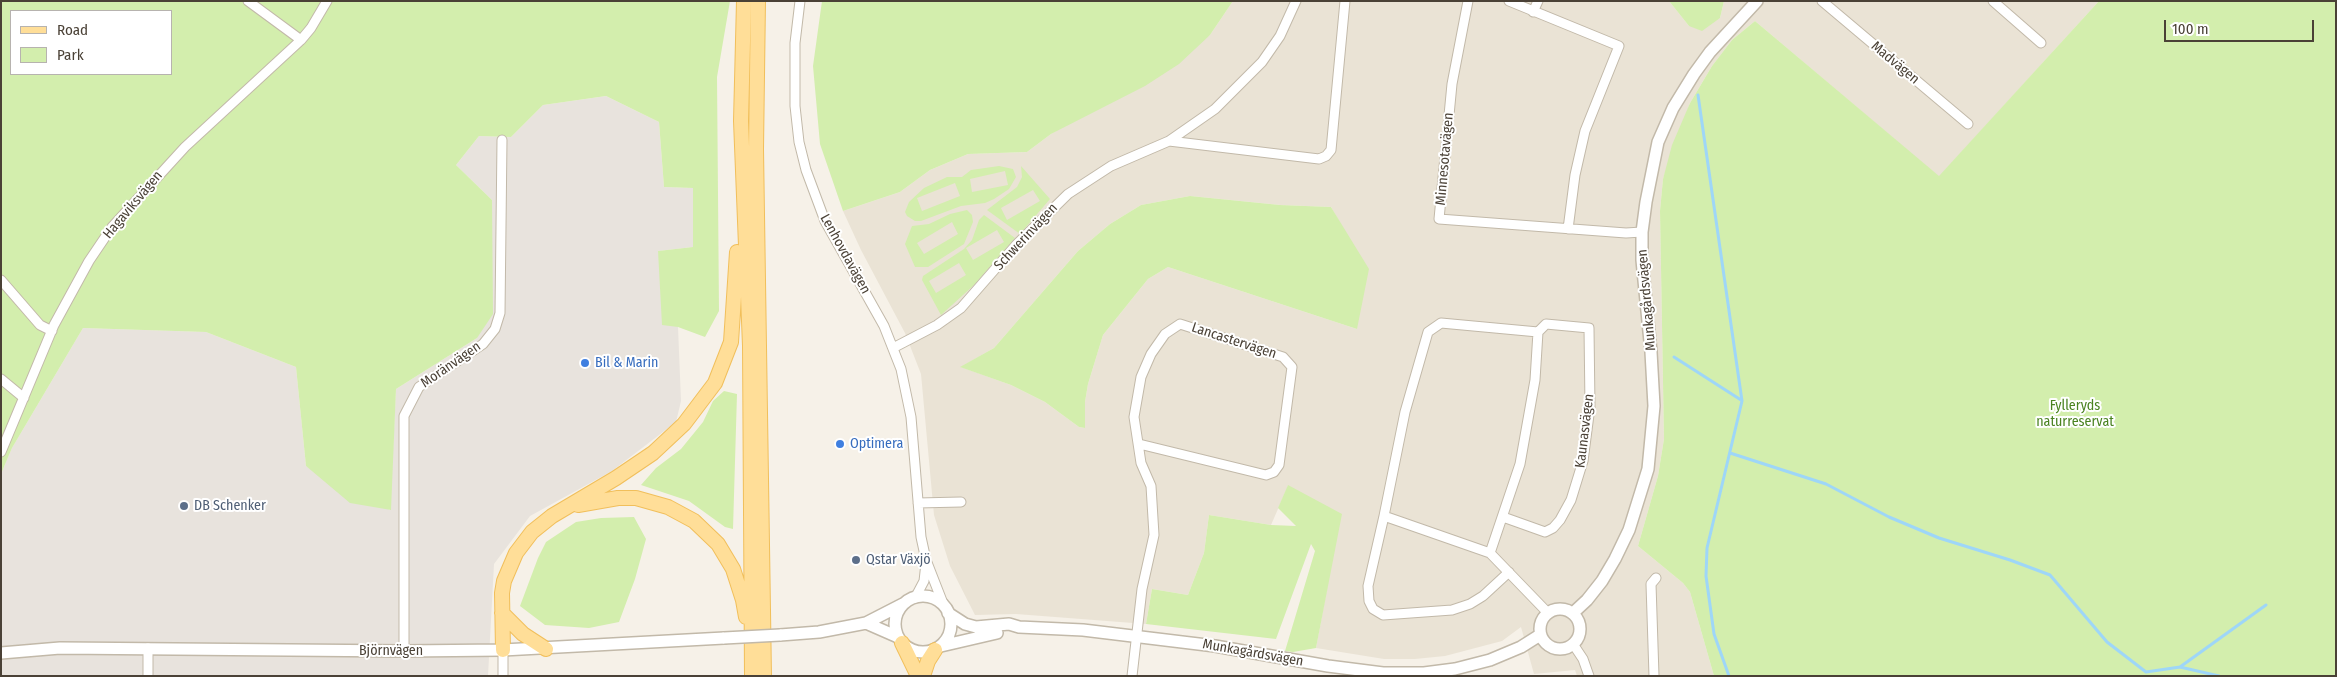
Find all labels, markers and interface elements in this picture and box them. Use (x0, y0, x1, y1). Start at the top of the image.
legend (10, 10, 172, 75)
scale bar (2167, 10, 2317, 42)
text: 100 m (2172, 20, 2209, 38)
text: Road (57, 21, 88, 39)
street label: Madvägen (1867, 38, 1923, 88)
text: Park (57, 46, 84, 64)
street label: Minnesotavägen (1433, 112, 1457, 206)
street label: Hagaviksvägen (100, 168, 166, 242)
street label: Schwerinvägen (991, 200, 1061, 274)
street label: Lenhovdavägen (816, 211, 874, 297)
street label: Munkagårdsvägen (1634, 248, 1660, 352)
street label: Lancastervägen (1189, 319, 1279, 363)
street label: Moränvägen (418, 338, 484, 392)
place label: Bil & Marin (595, 355, 658, 371)
marker: Bil & Marin (579, 357, 591, 369)
street label: Kaunasvägen (1572, 393, 1598, 469)
park label: Fylleryds naturreservat (2036, 398, 2114, 431)
place label: Optimera (850, 436, 903, 452)
marker: Optimera (834, 438, 846, 450)
place label: DB Schenker (194, 498, 266, 514)
marker: DB Schenker (178, 500, 190, 512)
place label: Qstar Växjö (866, 552, 931, 568)
marker: Qstar Växjö (850, 554, 862, 566)
street label: Munkagårdsvägen (1201, 636, 1305, 670)
street label: Björnvägen (359, 643, 423, 659)

